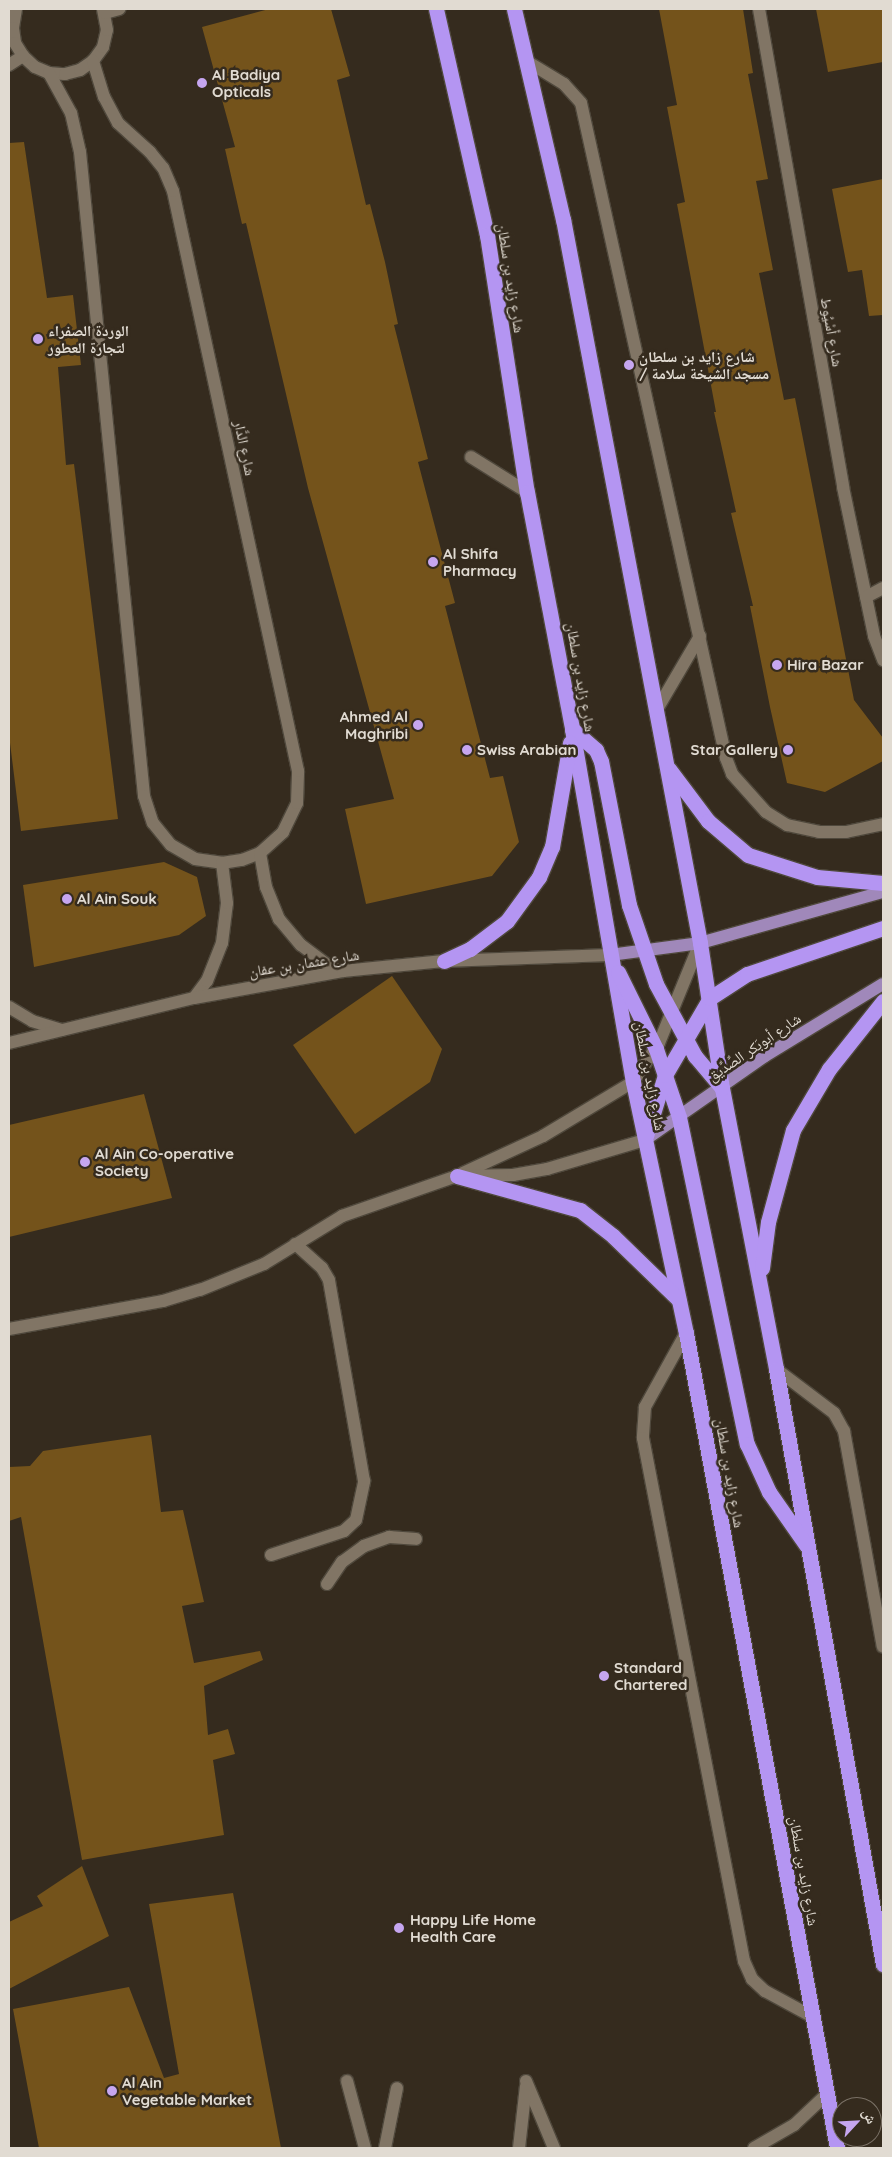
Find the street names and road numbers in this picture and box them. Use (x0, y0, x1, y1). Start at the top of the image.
street label: شارع زايد بن سلطان (493, 222, 529, 334)
street label: شارع أسْيُوط (817, 296, 847, 368)
street label: شارع الدَّار (230, 419, 260, 477)
street label: شارع زايد بن سلطان (563, 621, 599, 733)
street label: شارع عثمان بن عفان (248, 945, 360, 981)
street label: شارع أبوبَكر الصِّدِّيق (704, 1009, 804, 1085)
street label: شارع زايد بن سلطان (631, 1020, 669, 1132)
street label: شارع زايد بن سلطان (712, 1417, 748, 1529)
street label: شارع زايد بن سلطان (786, 1815, 822, 1927)

